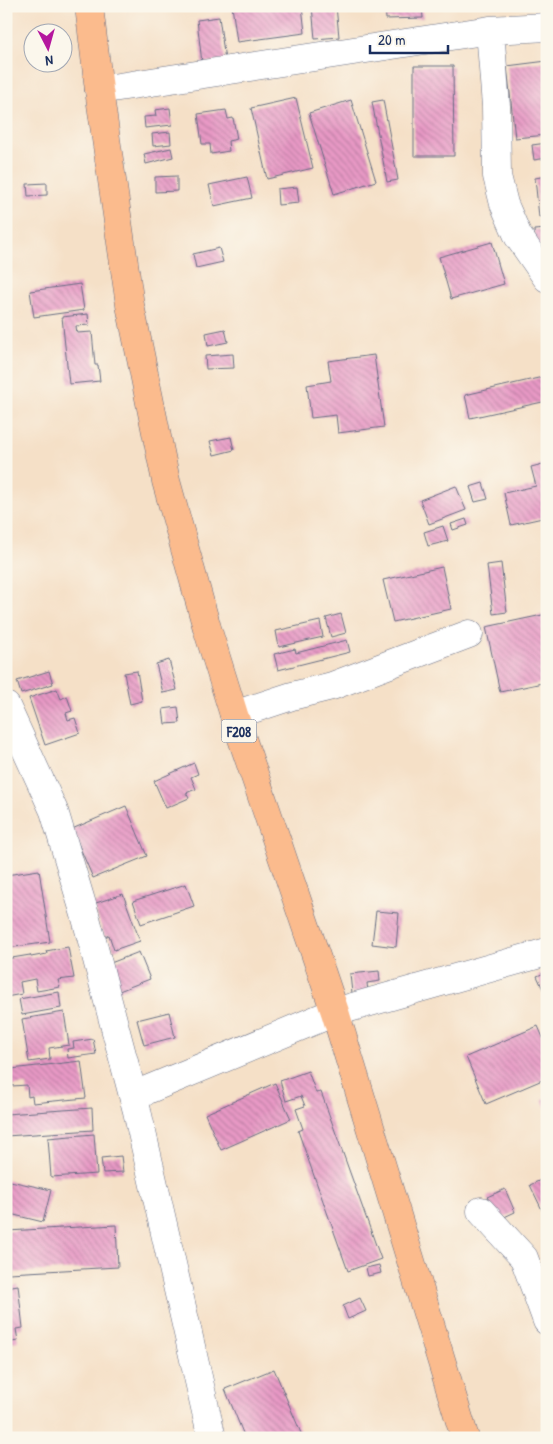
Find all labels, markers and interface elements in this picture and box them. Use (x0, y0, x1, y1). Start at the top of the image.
north arrow (22, 22, 72, 72)
scale bar (370, 22, 448, 54)
text: 20 m (378, 29, 405, 50)
text: N (44, 52, 54, 71)
road number: F208 (222, 719, 256, 742)

